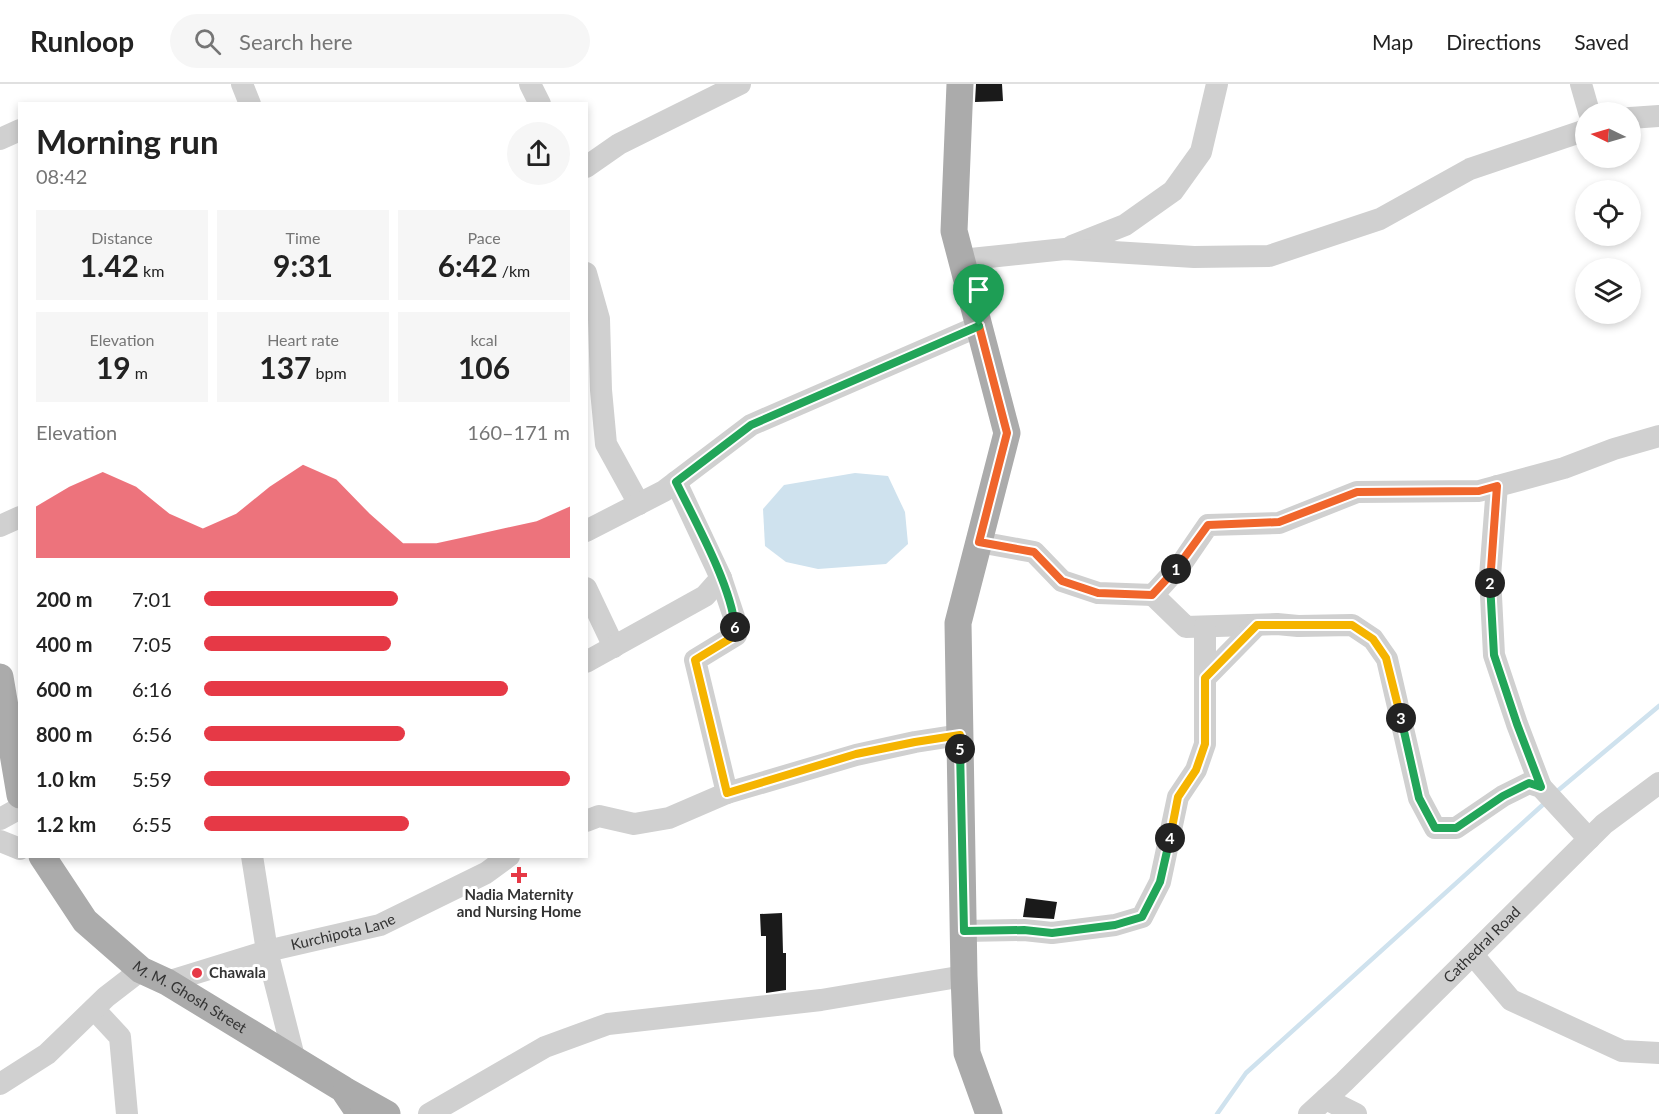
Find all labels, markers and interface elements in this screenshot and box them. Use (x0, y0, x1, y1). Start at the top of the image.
search box (170, 14, 590, 68)
text: Runloop (30, 24, 134, 58)
icon: search (191, 25, 224, 58)
text: Search here (239, 28, 353, 55)
text: Map (1372, 29, 1413, 54)
text: Directions (1446, 29, 1541, 54)
text: Saved (1574, 29, 1629, 54)
north arrow (1575, 102, 1641, 168)
map controls (1575, 102, 1641, 324)
text: Morning run (36, 121, 219, 161)
button: share (507, 122, 570, 185)
text: 08:42 (36, 164, 87, 188)
button: locate (1575, 180, 1641, 246)
text: Distance (91, 228, 153, 247)
text: Time (286, 228, 320, 247)
text: Pace (467, 228, 501, 247)
text: 1.42 (80, 247, 139, 283)
text: 9:31 (273, 247, 333, 283)
text: 6:42 (438, 247, 498, 283)
button: layers (1575, 258, 1641, 324)
text: km (139, 261, 164, 280)
text: /km (498, 261, 530, 280)
pin (953, 264, 1004, 326)
icon: arrive (962, 273, 995, 306)
text: Elevation (90, 330, 155, 349)
text: Heart rate (267, 330, 339, 349)
text: kcal (470, 330, 498, 349)
text: 19 (96, 349, 131, 385)
text: 137 (259, 349, 312, 385)
text: 106 (458, 349, 510, 385)
text: m (131, 363, 148, 382)
text: bpm (312, 363, 347, 382)
text: Elevation (36, 420, 117, 444)
text: 160–171 m (467, 420, 570, 444)
pin: 1 (1161, 554, 1191, 584)
text: 1 (1171, 559, 1181, 578)
pin: 2 (1475, 568, 1505, 598)
text: 2 (1485, 573, 1495, 592)
text: 200 m (36, 587, 92, 611)
text: 7:01 (132, 587, 172, 611)
pin: 6 (720, 612, 750, 642)
text: 6 (730, 617, 740, 636)
text: 400 m (36, 632, 92, 656)
text: 7:05 (132, 632, 172, 656)
text: 600 m (36, 677, 92, 701)
text: 6:16 (132, 677, 172, 701)
pin: 3 (1386, 703, 1416, 733)
text: 3 (1396, 708, 1406, 727)
text: 800 m (36, 722, 92, 746)
text: 6:56 (132, 722, 172, 746)
pin: 5 (945, 734, 975, 764)
text: 5 (955, 739, 965, 758)
text: 1.0 km (36, 767, 96, 791)
text: 5:59 (132, 767, 172, 791)
text: 1.2 km (36, 812, 96, 836)
text: 6:55 (132, 812, 172, 836)
pin: 4 (1155, 823, 1185, 853)
text: 4 (1165, 828, 1175, 847)
marker: Nadia Maternity and Nursing Home (510, 866, 528, 884)
place label: Nadia Maternity and Nursing Home (457, 885, 581, 920)
street label: Cathedral Road (1439, 902, 1524, 986)
street label: Kurchipota Lane (289, 909, 398, 953)
street label: M. M. Ghosh Street (129, 957, 251, 1037)
place label: Chawala (209, 963, 266, 981)
marker: Chawala (190, 966, 204, 980)

